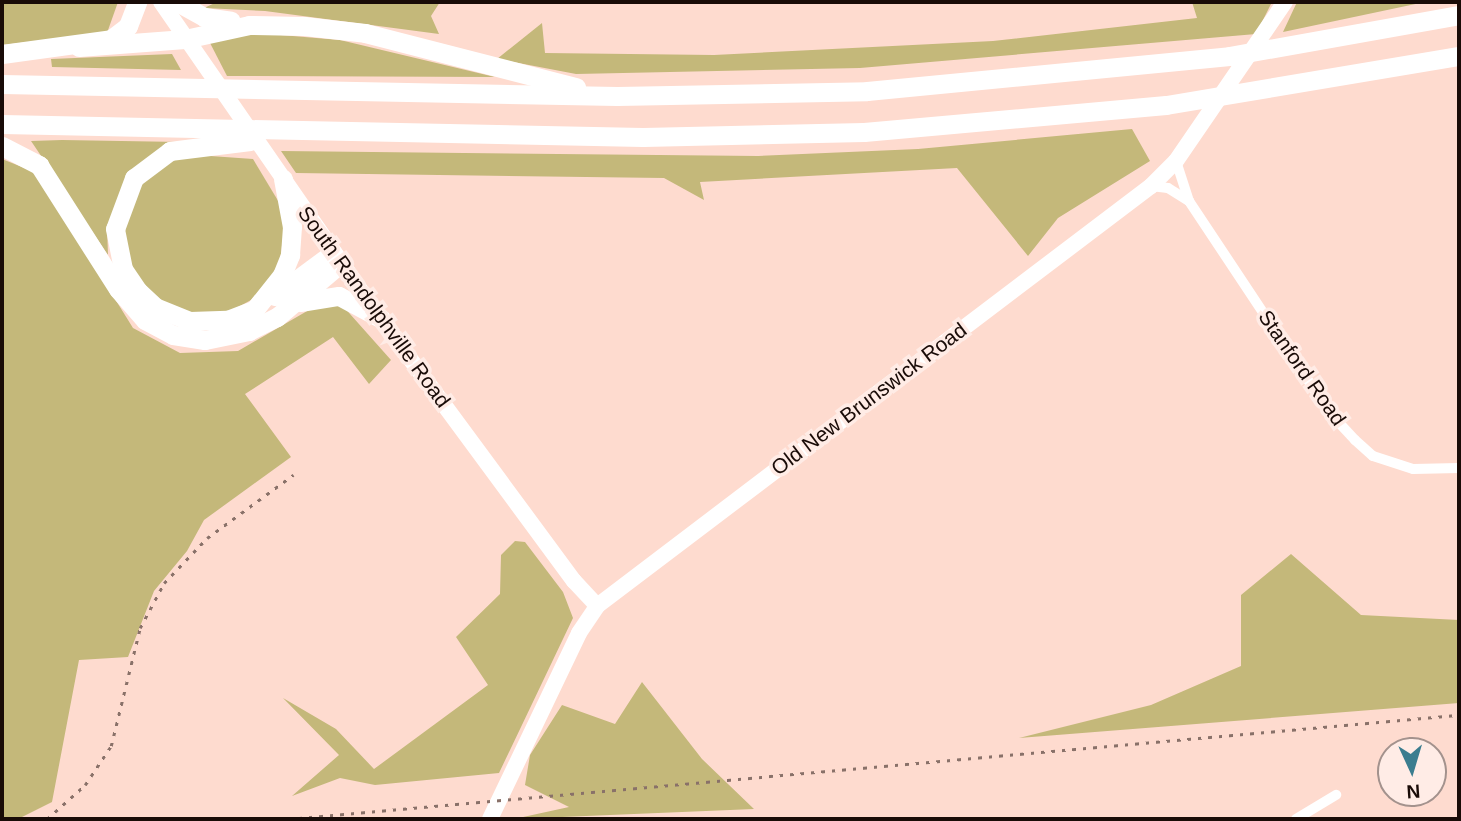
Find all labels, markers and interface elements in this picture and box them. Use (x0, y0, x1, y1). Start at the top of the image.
street label: South Randolphville Road (292, 201, 456, 413)
street label: Stanford Road (1253, 305, 1351, 431)
street label: Old New Brunswick Road (766, 317, 972, 481)
north arrow (1377, 737, 1447, 807)
text: N (1406, 780, 1421, 802)

